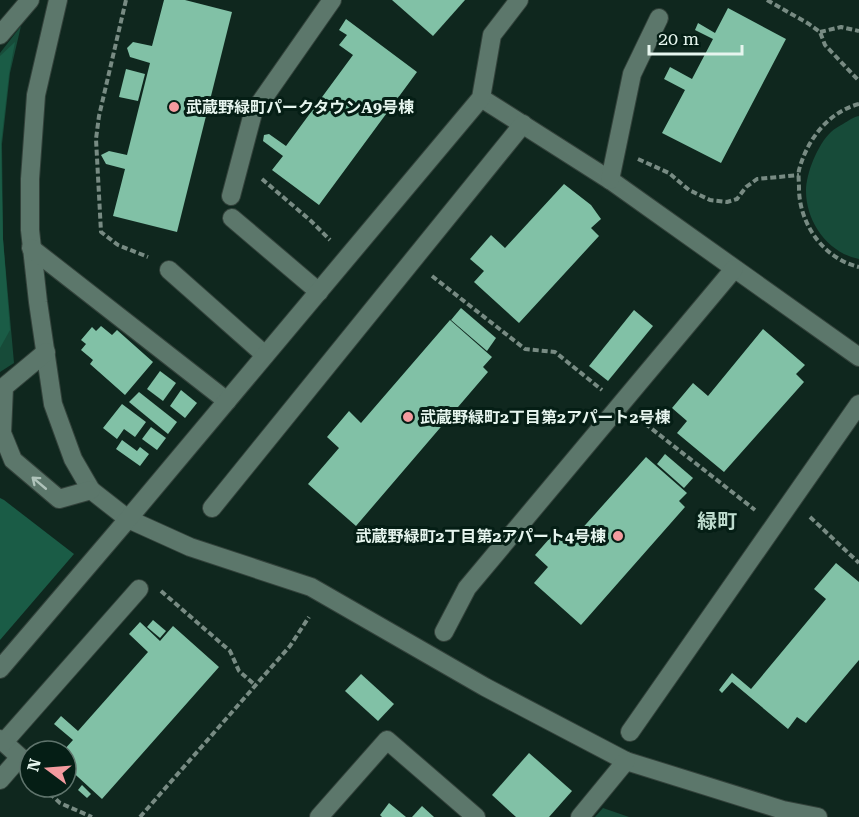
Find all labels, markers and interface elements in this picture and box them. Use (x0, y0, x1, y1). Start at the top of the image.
scale bar (649, 18, 742, 56)
text: 20 m (658, 28, 699, 49)
place label: 武蔵野緑町パークタウンA9号棟 (186, 98, 414, 117)
marker: 武蔵野緑町パークタウンA9号棟 (167, 100, 181, 114)
place label: 武蔵野緑町2丁目第2アパート2号棟 (420, 408, 671, 427)
marker: 武蔵野緑町2丁目第2アパート2号棟 (401, 410, 415, 424)
one-way arrow (31, 476, 47, 489)
district label: 緑町 (697, 509, 737, 533)
place label: 武蔵野緑町2丁目第2アパート4号棟 (355, 527, 606, 546)
marker: 武蔵野緑町2丁目第2アパート4号棟 (611, 529, 625, 543)
north arrow (18, 739, 78, 799)
text: N (23, 756, 45, 774)

